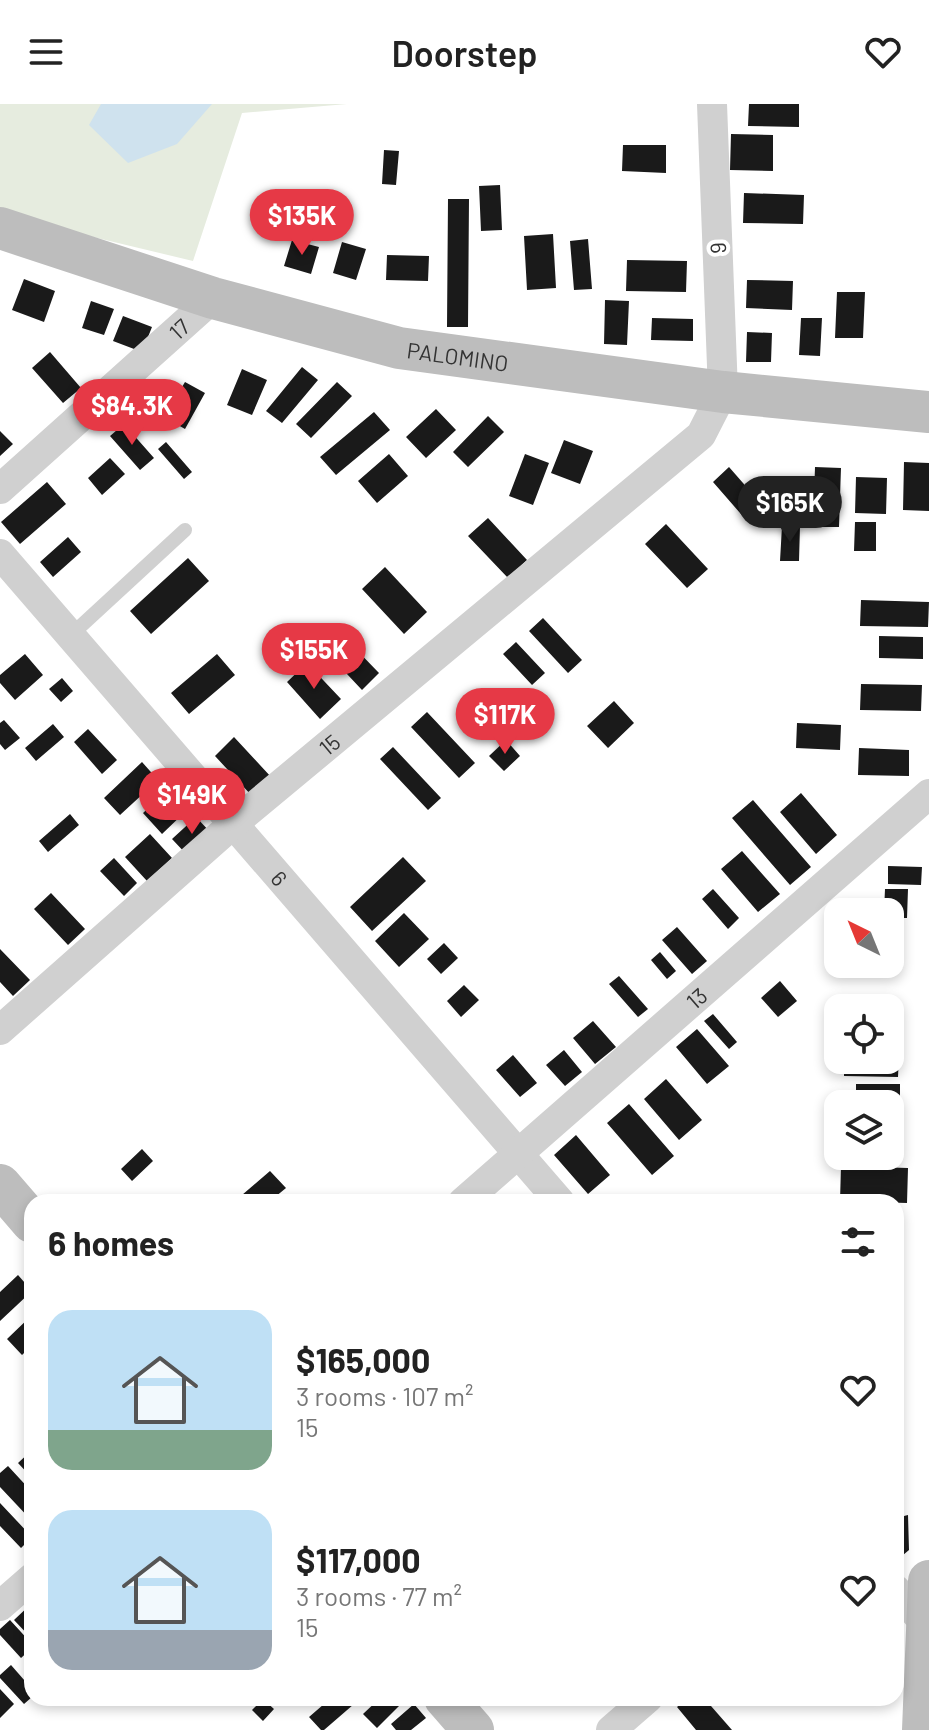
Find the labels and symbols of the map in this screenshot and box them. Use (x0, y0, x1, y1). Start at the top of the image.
pin: $135K (246, 189, 358, 257)
street label: 9 (704, 242, 730, 254)
street label: 17 (163, 313, 194, 344)
street label: PALOMINO (405, 336, 510, 376)
pin: $84.3K (67, 379, 197, 447)
pin: $165K (734, 476, 846, 544)
pin: $155K (258, 623, 370, 691)
pin: $117K (449, 688, 561, 756)
street label: 15 (314, 728, 345, 760)
pin: $149K (136, 768, 248, 836)
street label: 6 (266, 865, 293, 891)
north arrow (824, 898, 904, 978)
street label: 13 (681, 982, 712, 1014)

